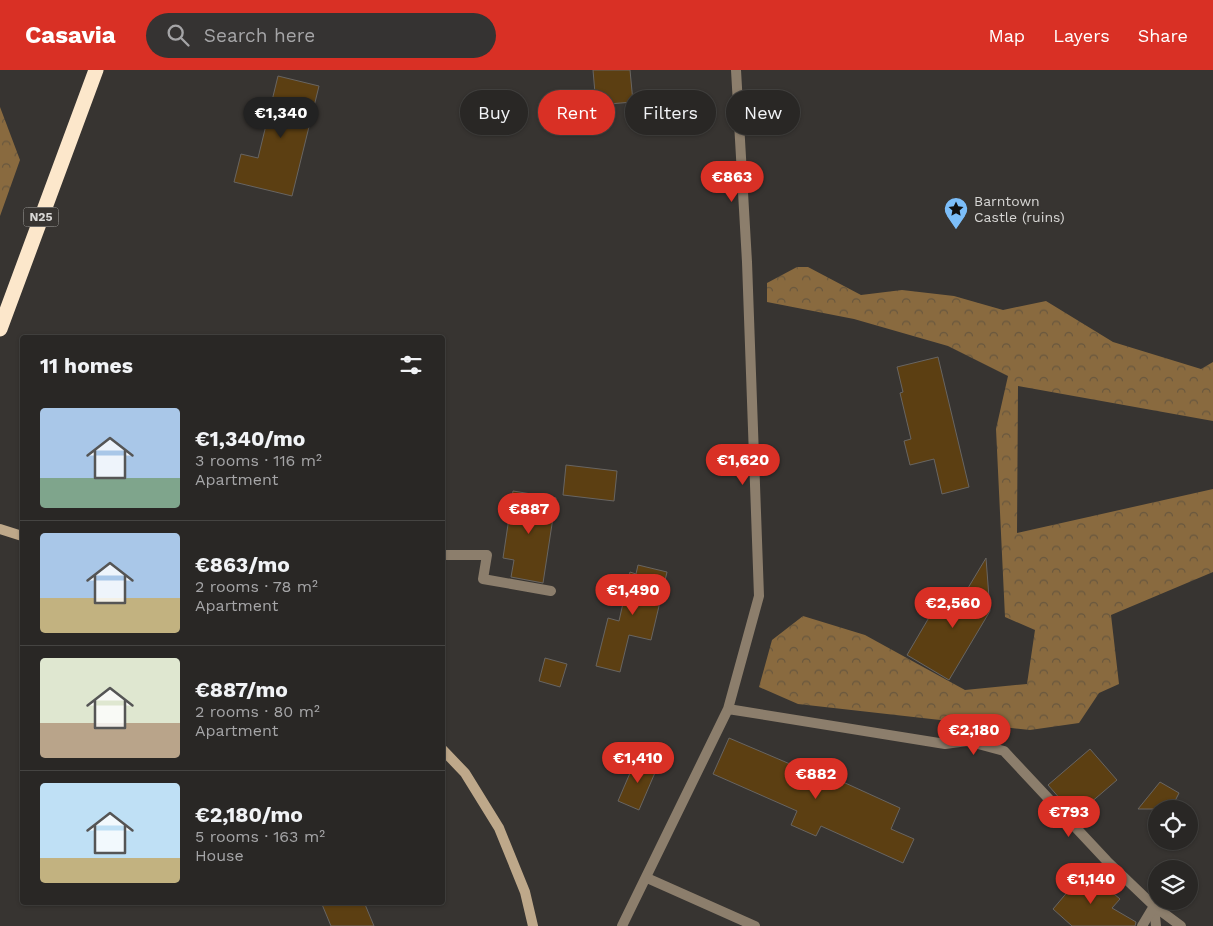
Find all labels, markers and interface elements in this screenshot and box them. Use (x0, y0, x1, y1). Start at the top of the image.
search box (146, 13, 496, 58)
text: Casavia (25, 21, 116, 49)
icon: search (164, 21, 192, 49)
text: Search here (204, 24, 315, 47)
text: Map (988, 25, 1025, 46)
text: Layers (1053, 25, 1110, 46)
text: Share (1138, 25, 1188, 46)
chip: Buy (460, 90, 528, 135)
chip: Rent (538, 90, 615, 135)
chip: Filters (625, 90, 716, 135)
chip: New (726, 90, 800, 135)
pin: €1,340 (240, 97, 322, 139)
text: €1,340 (255, 103, 307, 122)
pin: €863 (702, 160, 762, 203)
text: €863 (712, 167, 752, 186)
place label: Barntown Castle (ruins) (974, 193, 1065, 225)
place icon: Barntown Castle (ruins) (943, 196, 969, 230)
road number: N25 (23, 208, 58, 226)
icon: filters (397, 351, 425, 379)
text: 11 homes (40, 353, 133, 378)
text: €1,340/mo (195, 426, 305, 451)
icon: home (80, 428, 140, 488)
pin: €1,620 (702, 444, 784, 486)
text: €1,620 (717, 450, 769, 469)
text: 3 rooms · 116 m² (195, 451, 322, 470)
text: Apartment (195, 470, 278, 489)
pin: €887 (499, 492, 559, 535)
text: €887 (509, 499, 549, 518)
text: €863/mo (195, 552, 290, 577)
icon: home (80, 553, 140, 613)
pin: €1,490 (592, 574, 674, 616)
text: 2 rooms · 78 m² (195, 577, 318, 596)
text: €1,490 (606, 580, 660, 599)
pin: €2,560 (912, 586, 994, 629)
text: €2,560 (926, 593, 980, 612)
text: Apartment (195, 596, 278, 615)
text: €887/mo (195, 677, 288, 702)
icon: home (80, 678, 140, 738)
text: 2 rooms · 80 m² (195, 702, 320, 721)
pin: €2,180 (933, 714, 1015, 756)
text: €2,180 (948, 720, 1000, 739)
text: Apartment (195, 721, 278, 740)
pin: €1,410 (597, 742, 679, 784)
text: €1,410 (613, 748, 663, 767)
pin: €882 (786, 758, 846, 800)
text: €882 (796, 764, 836, 783)
pin: €793 (1039, 796, 1099, 838)
map controls (1148, 800, 1198, 910)
button: locate (1148, 800, 1198, 850)
text: €2,180/mo (195, 802, 303, 827)
text: €793 (1049, 802, 1089, 821)
icon: home (80, 803, 140, 863)
text: 5 rooms · 163 m² (195, 827, 325, 846)
text: House (195, 846, 244, 865)
button: layers (1148, 860, 1198, 910)
pin: €1,140 (1050, 862, 1132, 905)
text: €1,140 (1067, 869, 1115, 888)

